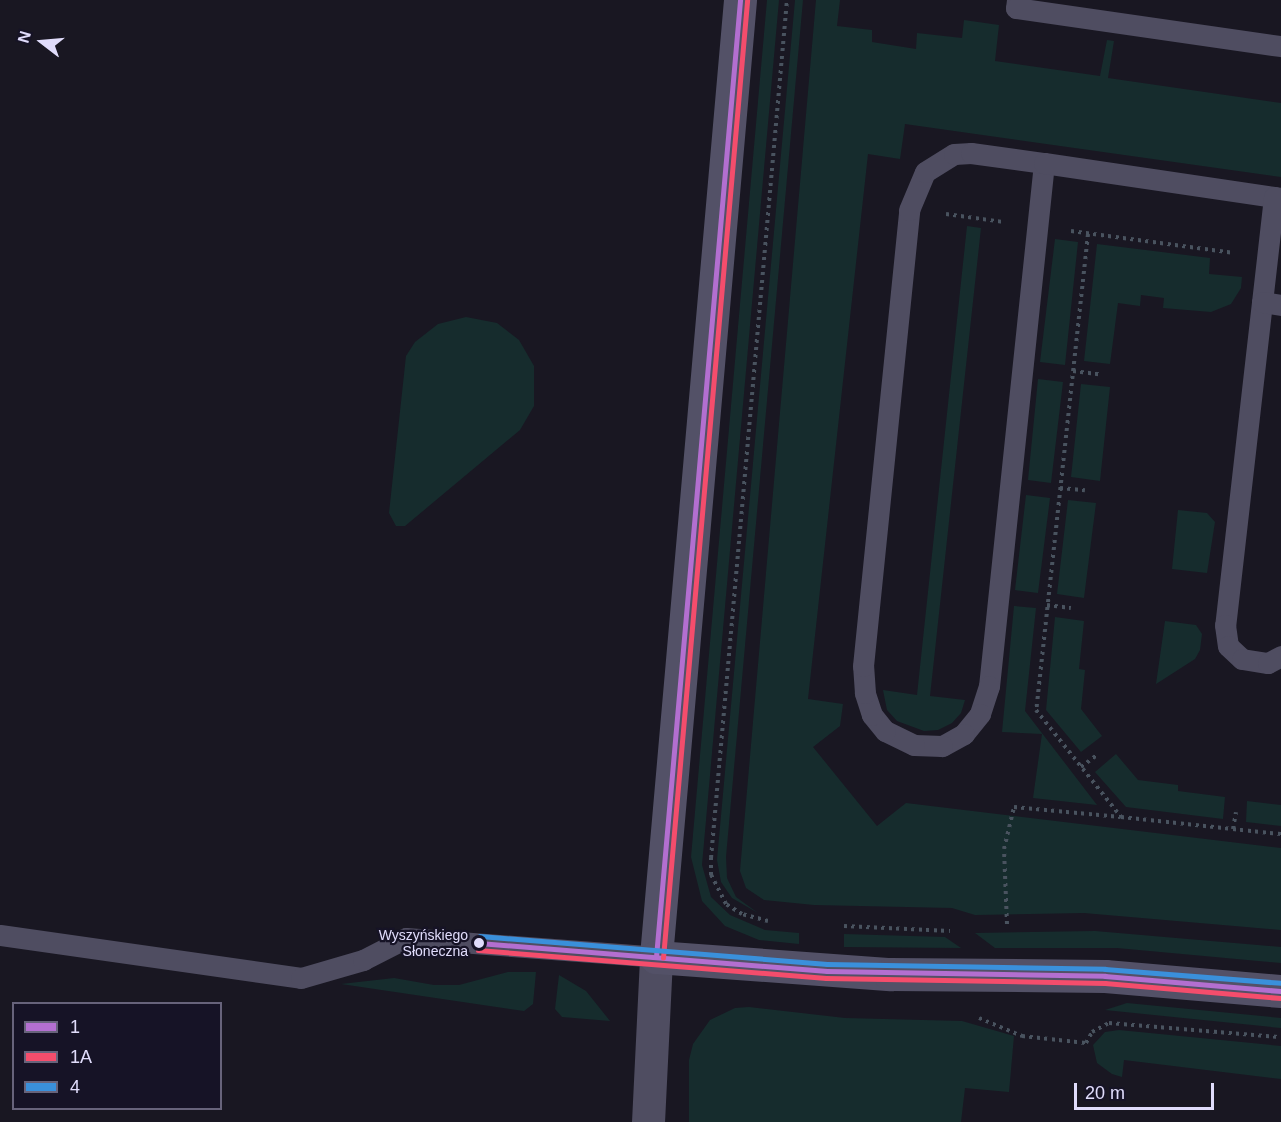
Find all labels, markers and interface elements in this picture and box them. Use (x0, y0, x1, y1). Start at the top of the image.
north arrow (12, 12, 72, 72)
text: N (14, 29, 34, 45)
place label: Wyszyńskiego Słoneczna (379, 927, 468, 960)
marker: Wyszyńskiego Słoneczna (473, 937, 485, 949)
legend (12, 1002, 222, 1110)
text: 1 (70, 1017, 80, 1037)
text: 1A (70, 1047, 92, 1067)
scale bar (1077, 1071, 1216, 1109)
text: 4 (70, 1077, 80, 1097)
text: 20 m (1085, 1083, 1125, 1103)

